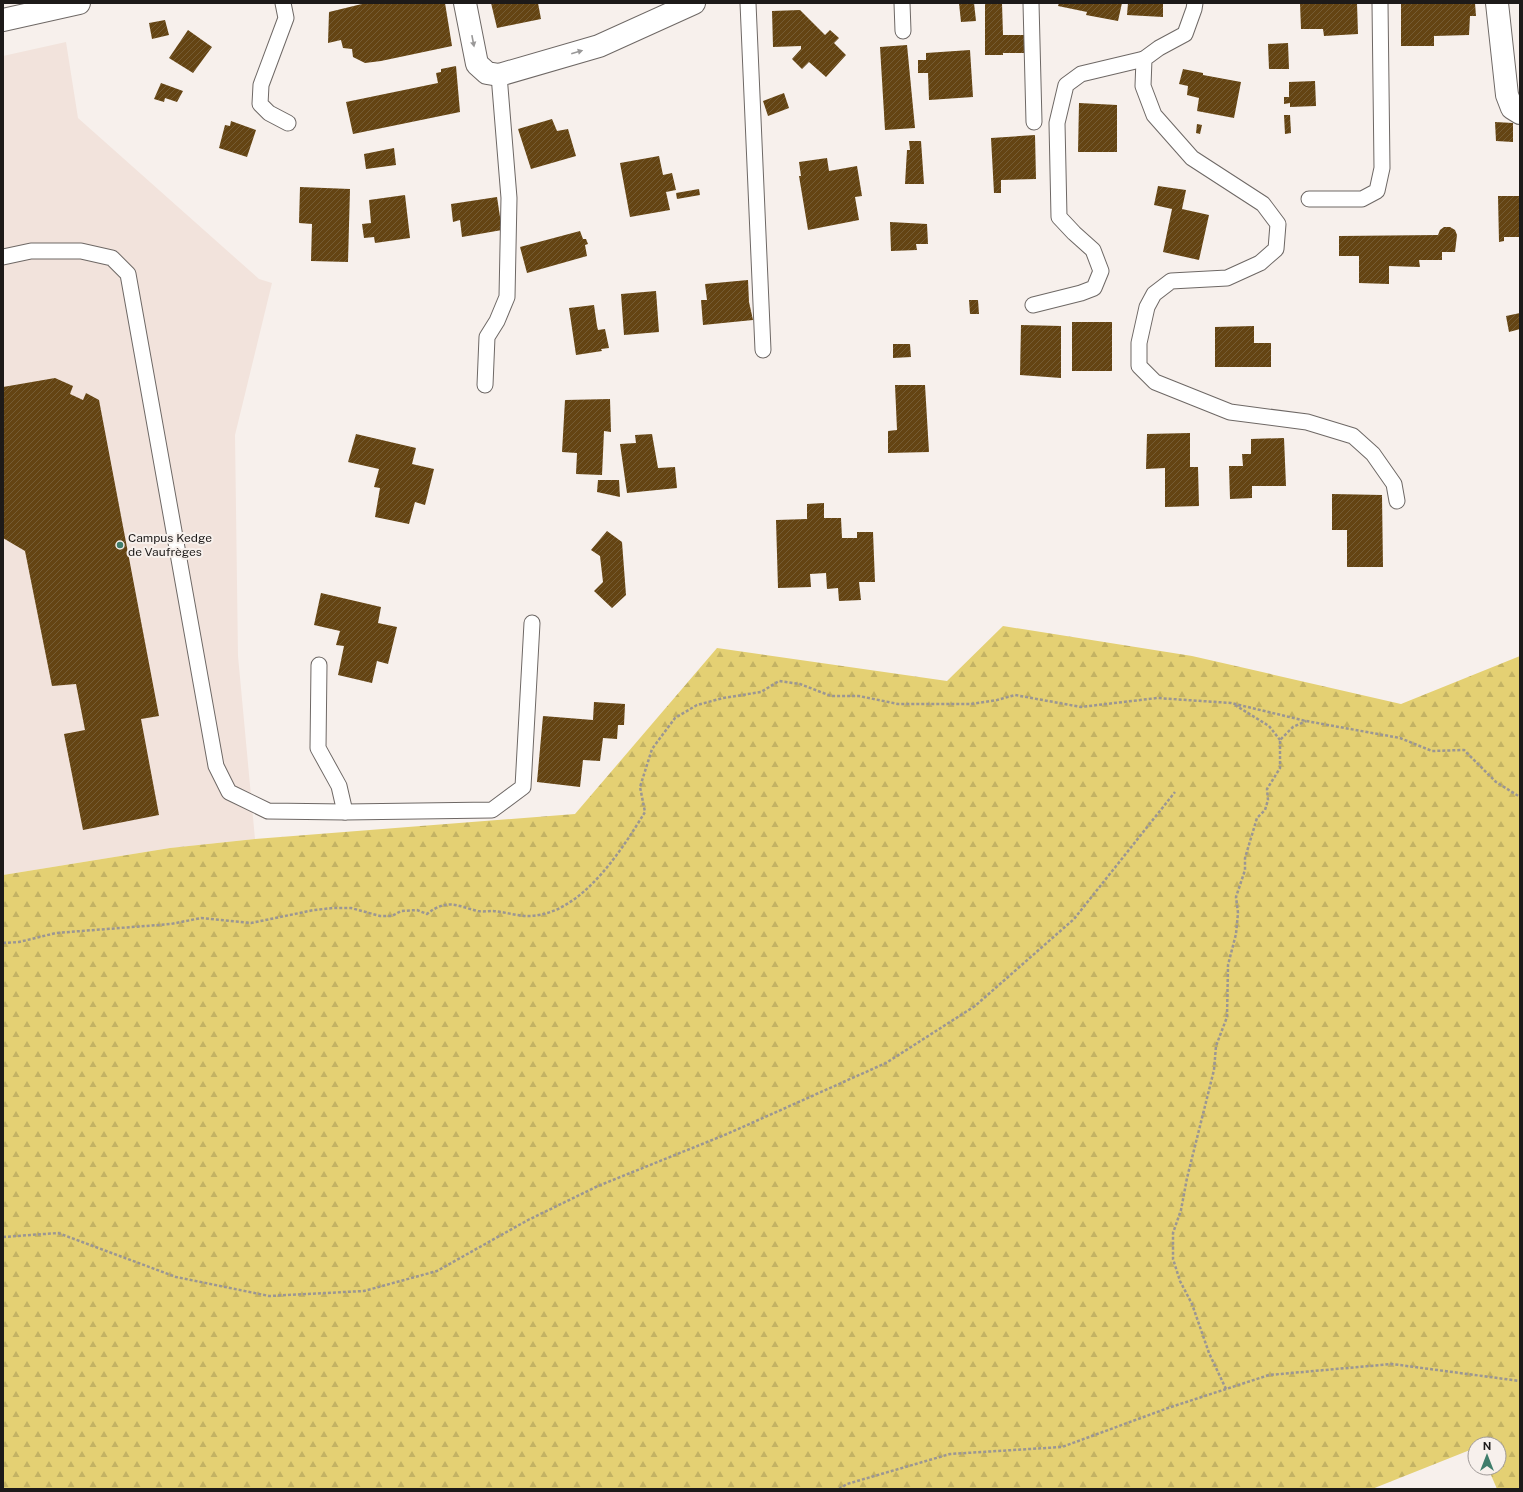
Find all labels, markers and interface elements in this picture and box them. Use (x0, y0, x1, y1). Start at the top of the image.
one-way arrow (470, 35, 476, 47)
one-way arrow (571, 49, 583, 55)
place label: Campus Kedge de Vaufrèges (128, 531, 212, 559)
marker: Campus Kedge de Vaufrèges (115, 540, 125, 550)
north arrow (1467, 1436, 1507, 1476)
text: N (1483, 1440, 1491, 1452)

